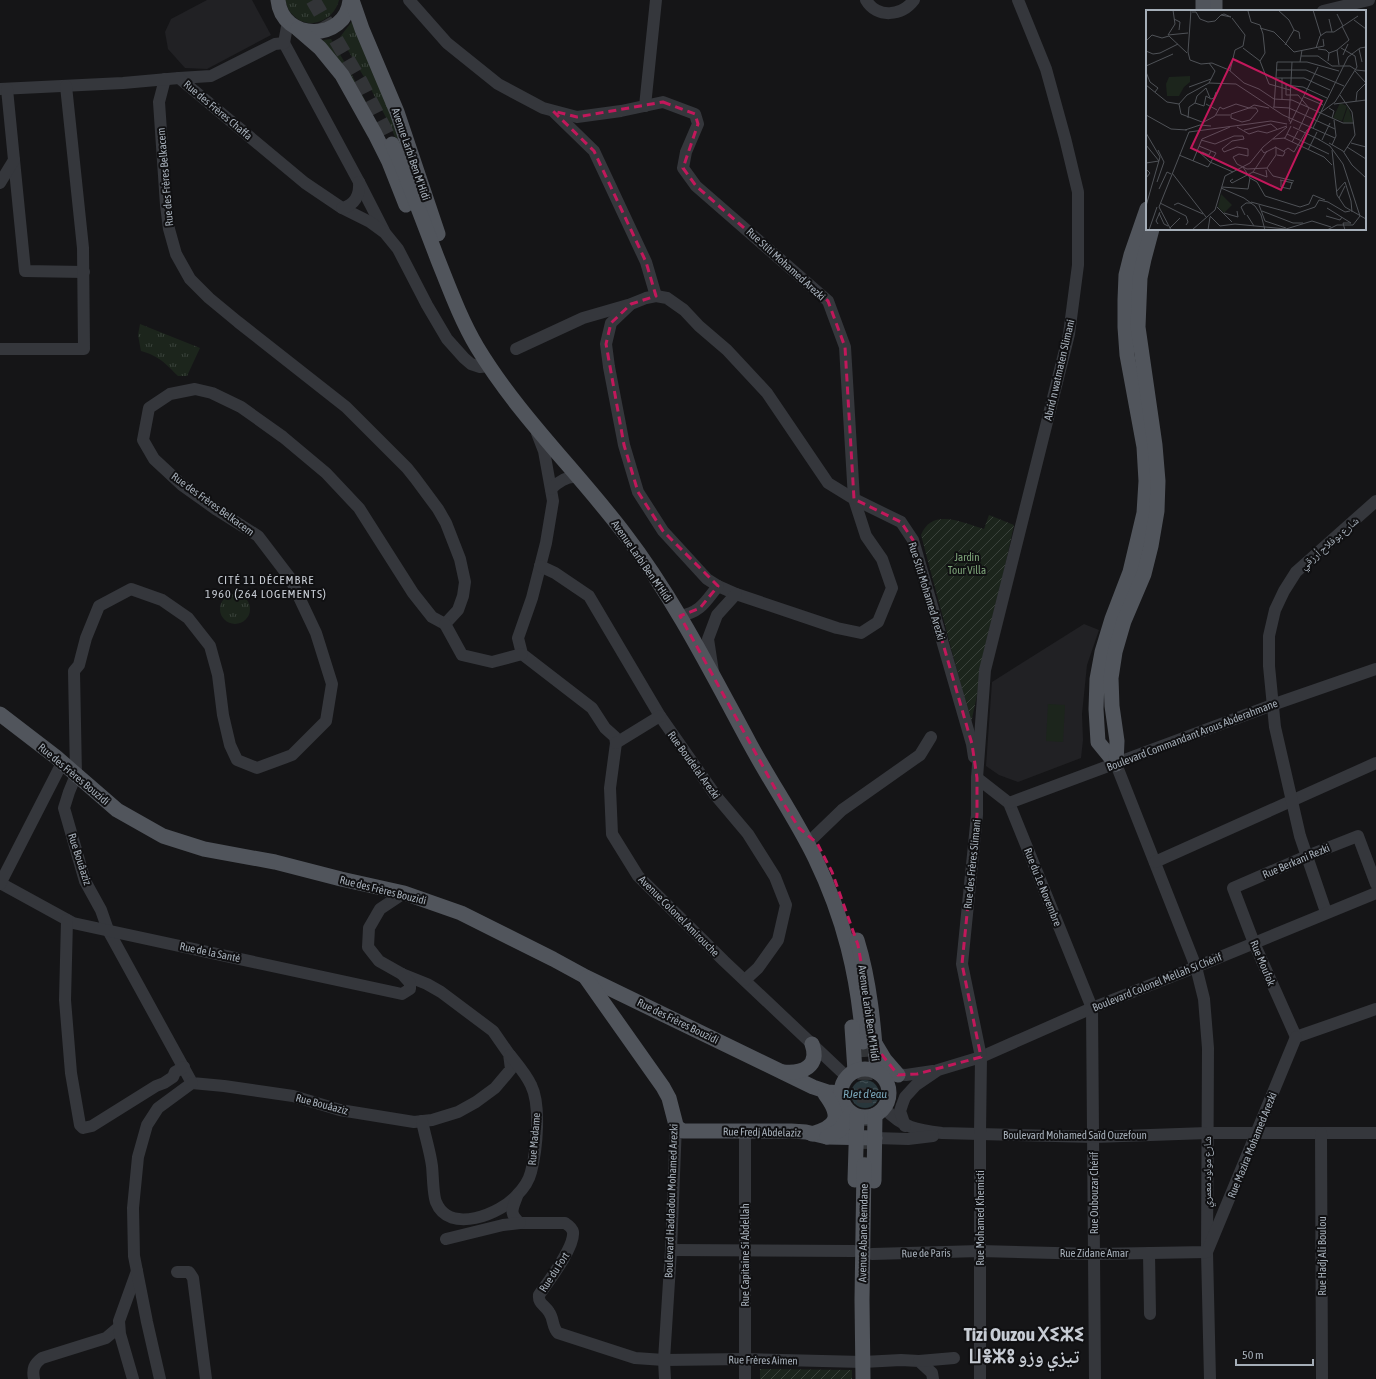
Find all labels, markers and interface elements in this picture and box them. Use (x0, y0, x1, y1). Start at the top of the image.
inset map (1146, 10, 1366, 230)
street label: Rue des Frères Chaffa (181, 78, 255, 142)
street label: Avenue Larbi Ben M'Hidi (390, 106, 432, 202)
street label: Rue des Frères Belkacem (155, 127, 175, 227)
street label: Rue Stiti Mohamed Arezki (744, 225, 828, 303)
street label: Abrid n watmaten Slimani (1042, 318, 1076, 422)
street label: Rue des Frères Belkacem (169, 470, 257, 538)
street label: شارع بوفلاح أرزقي (1297, 514, 1363, 574)
street label: Avenue Larbi Ben M'Hidi (609, 518, 675, 604)
street label: Rue Stiti Mohamed Arezki (906, 540, 948, 642)
park label: Jardin Tour Villa (948, 551, 986, 576)
district label: CITÉ 11 DÉCEMBRE 1960 (264 LOGEMENTS) (205, 573, 327, 601)
street label: Boulevard Commandant Arous Abderahmane (1105, 697, 1279, 773)
street label: Rue Boudelal Arezki (666, 729, 722, 801)
street label: Rue des Frères Bouzidi (36, 741, 112, 807)
street label: Rue des Frères Slimani (961, 819, 983, 909)
street label: Rue Bouâaziz (66, 832, 94, 886)
street label: Rue Berkani Rezki (1261, 841, 1331, 881)
street label: Rue du 1e Novembre (1022, 846, 1064, 928)
street label: Rue des Frères Bouzidi (338, 873, 428, 907)
street label: Avenue Colonel Amirouche (636, 873, 722, 959)
street label: Rue Moufok (1248, 938, 1278, 988)
street label: Rue de la Santé (179, 940, 241, 964)
street label: Boulevard Colonel Mellah Si Chérif (1090, 950, 1224, 1014)
street label: Avenue Larbi Ben M'Hidi (856, 964, 882, 1062)
street label: Rue des Frères Bouzidi (635, 996, 721, 1046)
water label: RJet d'eau (843, 1087, 887, 1101)
street label: Rue Mazira Mohamed Arezki (1225, 1090, 1279, 1200)
street label: Rue Bouâaziz (295, 1091, 350, 1117)
street label: Rue Madame (526, 1112, 542, 1166)
street label: Boulevard Haddadou Mohamed Arezki (662, 1124, 680, 1278)
street label: Rue Fredj Abdelaziz (723, 1125, 801, 1139)
street label: Boulevard Mohamed Saïd Ouzefoun (1003, 1129, 1147, 1141)
street label: شارع مولود معمري (1201, 1136, 1216, 1208)
street label: Rue Oubouzar Chérif (1088, 1152, 1100, 1234)
street label: Rue Mohamed Khemisti (974, 1170, 986, 1266)
street label: Avenue Abane Remdane (856, 1184, 870, 1282)
street label: Rue Capitaine Si Abdellah (739, 1203, 751, 1307)
street label: Rue Hadj Ali Boulou (1316, 1216, 1328, 1296)
street label: Rue de Paris (901, 1247, 951, 1259)
street label: Rue Zidane Amar (1060, 1247, 1129, 1259)
street label: Rue du Fort (537, 1250, 571, 1294)
district label: Tizi Ouzou ⵝⵉⵣⵉ ⵡⴻⵣⵓ تيزي وزو (964, 1323, 1084, 1372)
scale bar (1236, 1341, 1313, 1367)
text: 50 m (1242, 1348, 1264, 1362)
street label: Rue Frères Aimen (728, 1353, 798, 1367)

